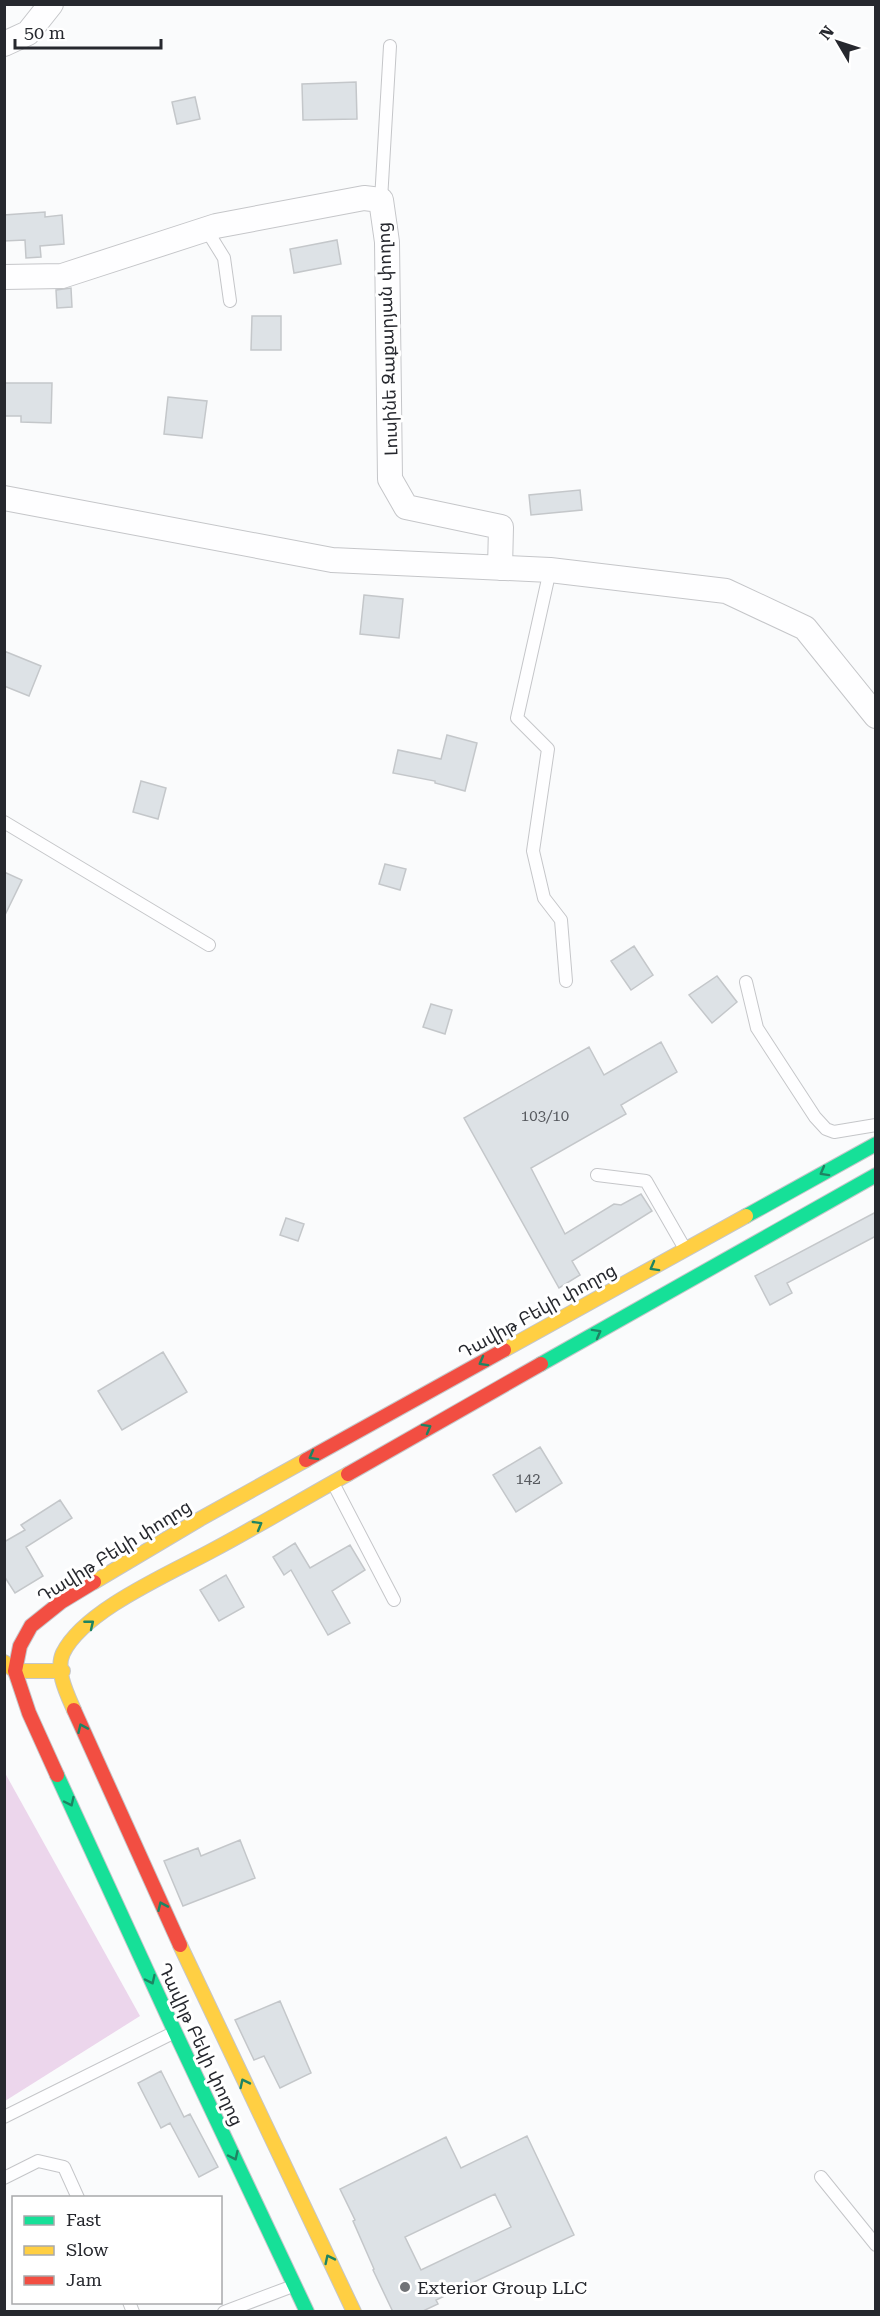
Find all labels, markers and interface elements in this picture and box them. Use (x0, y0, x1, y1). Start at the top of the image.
scale bar (15, 12, 160, 50)
north arrow (808, 12, 868, 72)
text: 50 m (24, 22, 65, 43)
text: N (815, 22, 838, 44)
street label: Լուսինե Զաքարյան փողոց (372, 222, 402, 456)
house number: 103/10 (521, 1107, 569, 1125)
one-way arrow (820, 1165, 831, 1177)
street label: Դավիթ Բեկի փողոց (454, 1259, 620, 1363)
one-way arrow (650, 1260, 660, 1271)
one-way arrow (591, 1329, 602, 1340)
one-way arrow (479, 1355, 490, 1366)
one-way arrow (421, 1424, 431, 1436)
one-way arrow (309, 1449, 319, 1460)
house number: 142 (515, 1470, 541, 1488)
street label: Դավիթ Բեկի փողոց (33, 1495, 195, 1607)
one-way arrow (252, 1520, 262, 1532)
one-way arrow (83, 1620, 94, 1631)
one-way arrow (77, 1724, 89, 1735)
one-way arrow (63, 1796, 75, 1807)
one-way arrow (157, 1902, 169, 1913)
street label: Դավիթ Բեկի փողոց (154, 1959, 248, 2129)
one-way arrow (144, 1973, 156, 1984)
one-way arrow (240, 2079, 251, 2090)
one-way arrow (226, 2150, 238, 2161)
legend (12, 2196, 222, 2304)
text: Fast (66, 2209, 101, 2230)
text: Slow (66, 2239, 108, 2260)
one-way arrow (324, 2254, 336, 2265)
text: Jam (66, 2269, 102, 2290)
place label: Exterior Group LLC (417, 2277, 587, 2298)
marker: Exterior Group LLC (398, 2280, 412, 2294)

